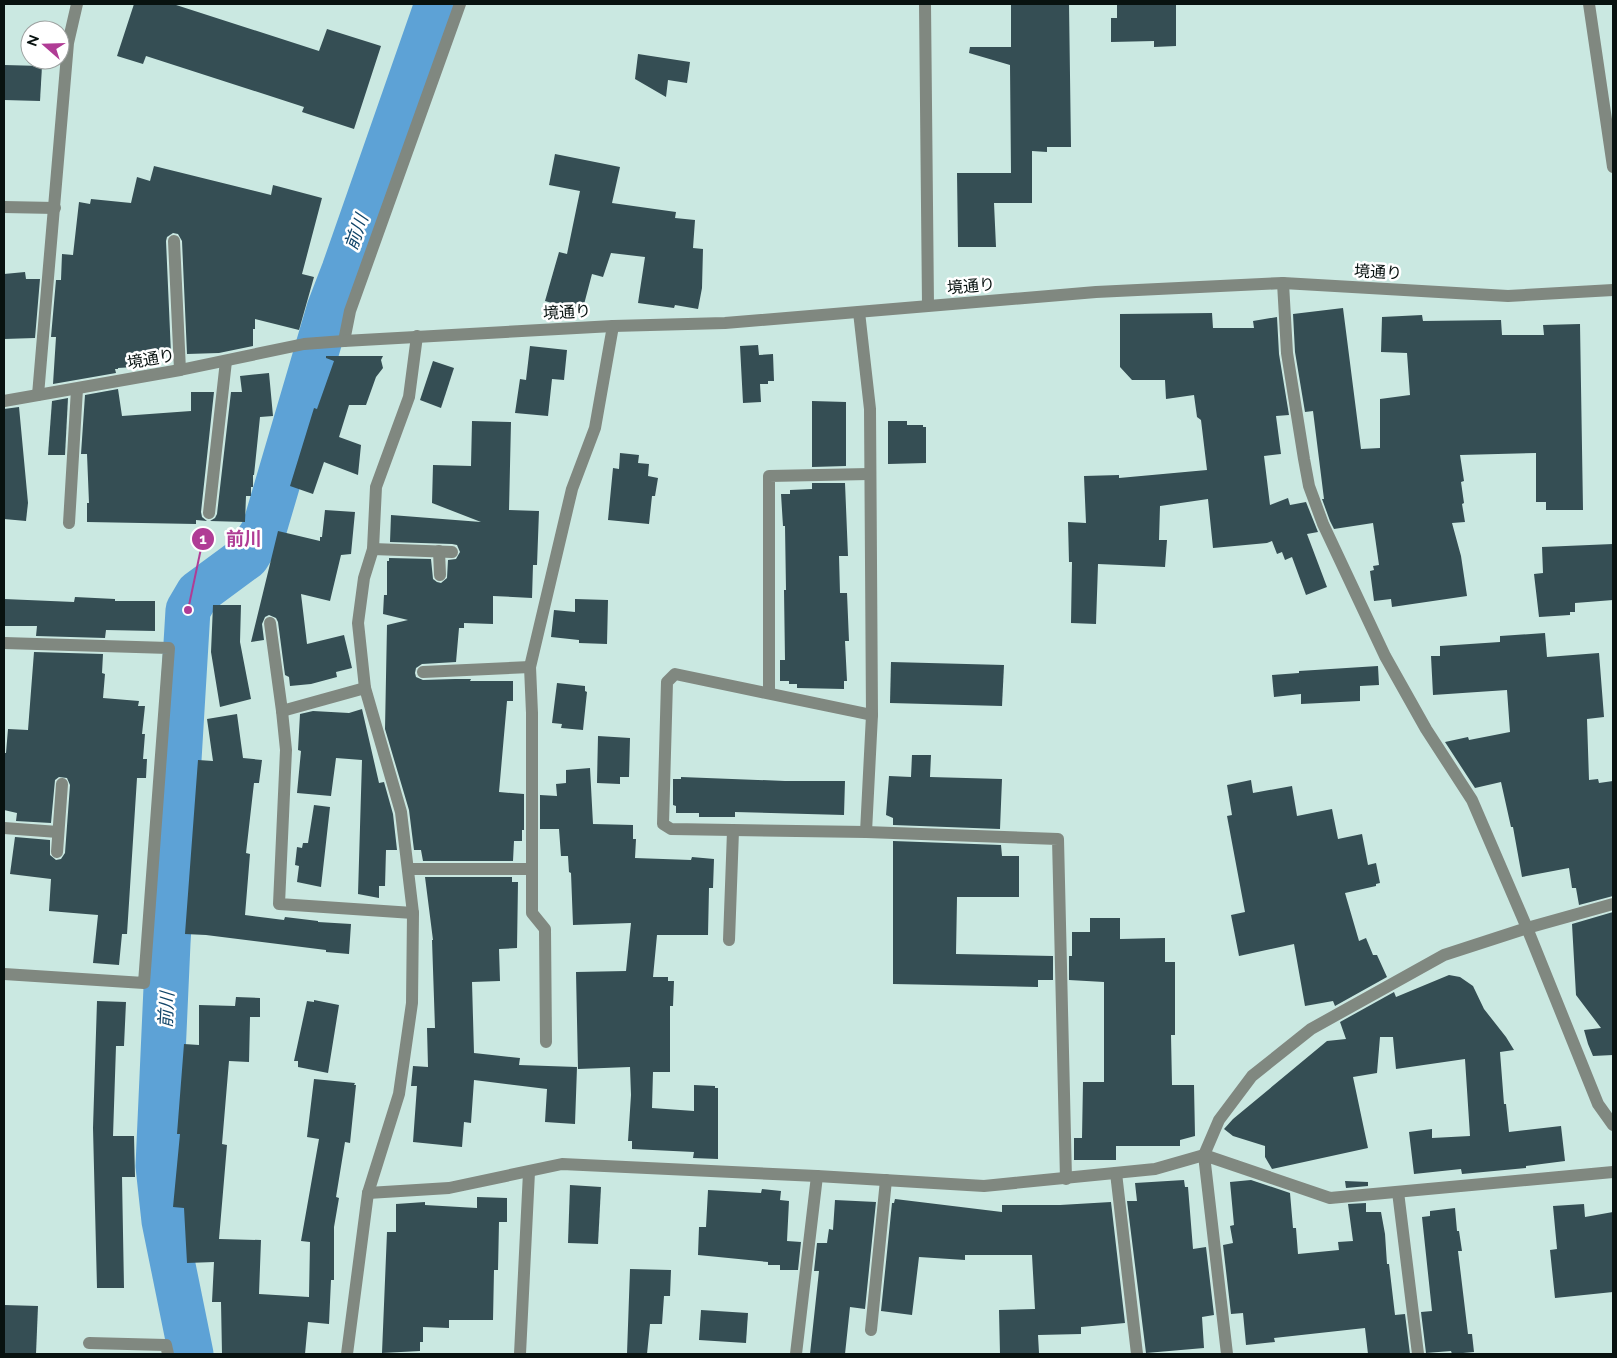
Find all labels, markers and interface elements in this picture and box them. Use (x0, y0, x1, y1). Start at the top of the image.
north arrow (20, 20, 70, 70)
text: N (23, 33, 42, 48)
water label: 前川 (340, 210, 373, 253)
street label: 境通り (1354, 261, 1402, 283)
street label: 境通り (946, 274, 996, 298)
street label: 境通り (543, 301, 591, 323)
street label: 境通り (126, 345, 176, 373)
callout: 前川 (191, 522, 272, 555)
text: 前川 (226, 528, 262, 549)
text: 1 (199, 530, 207, 548)
water label: 前川 (155, 989, 178, 1029)

